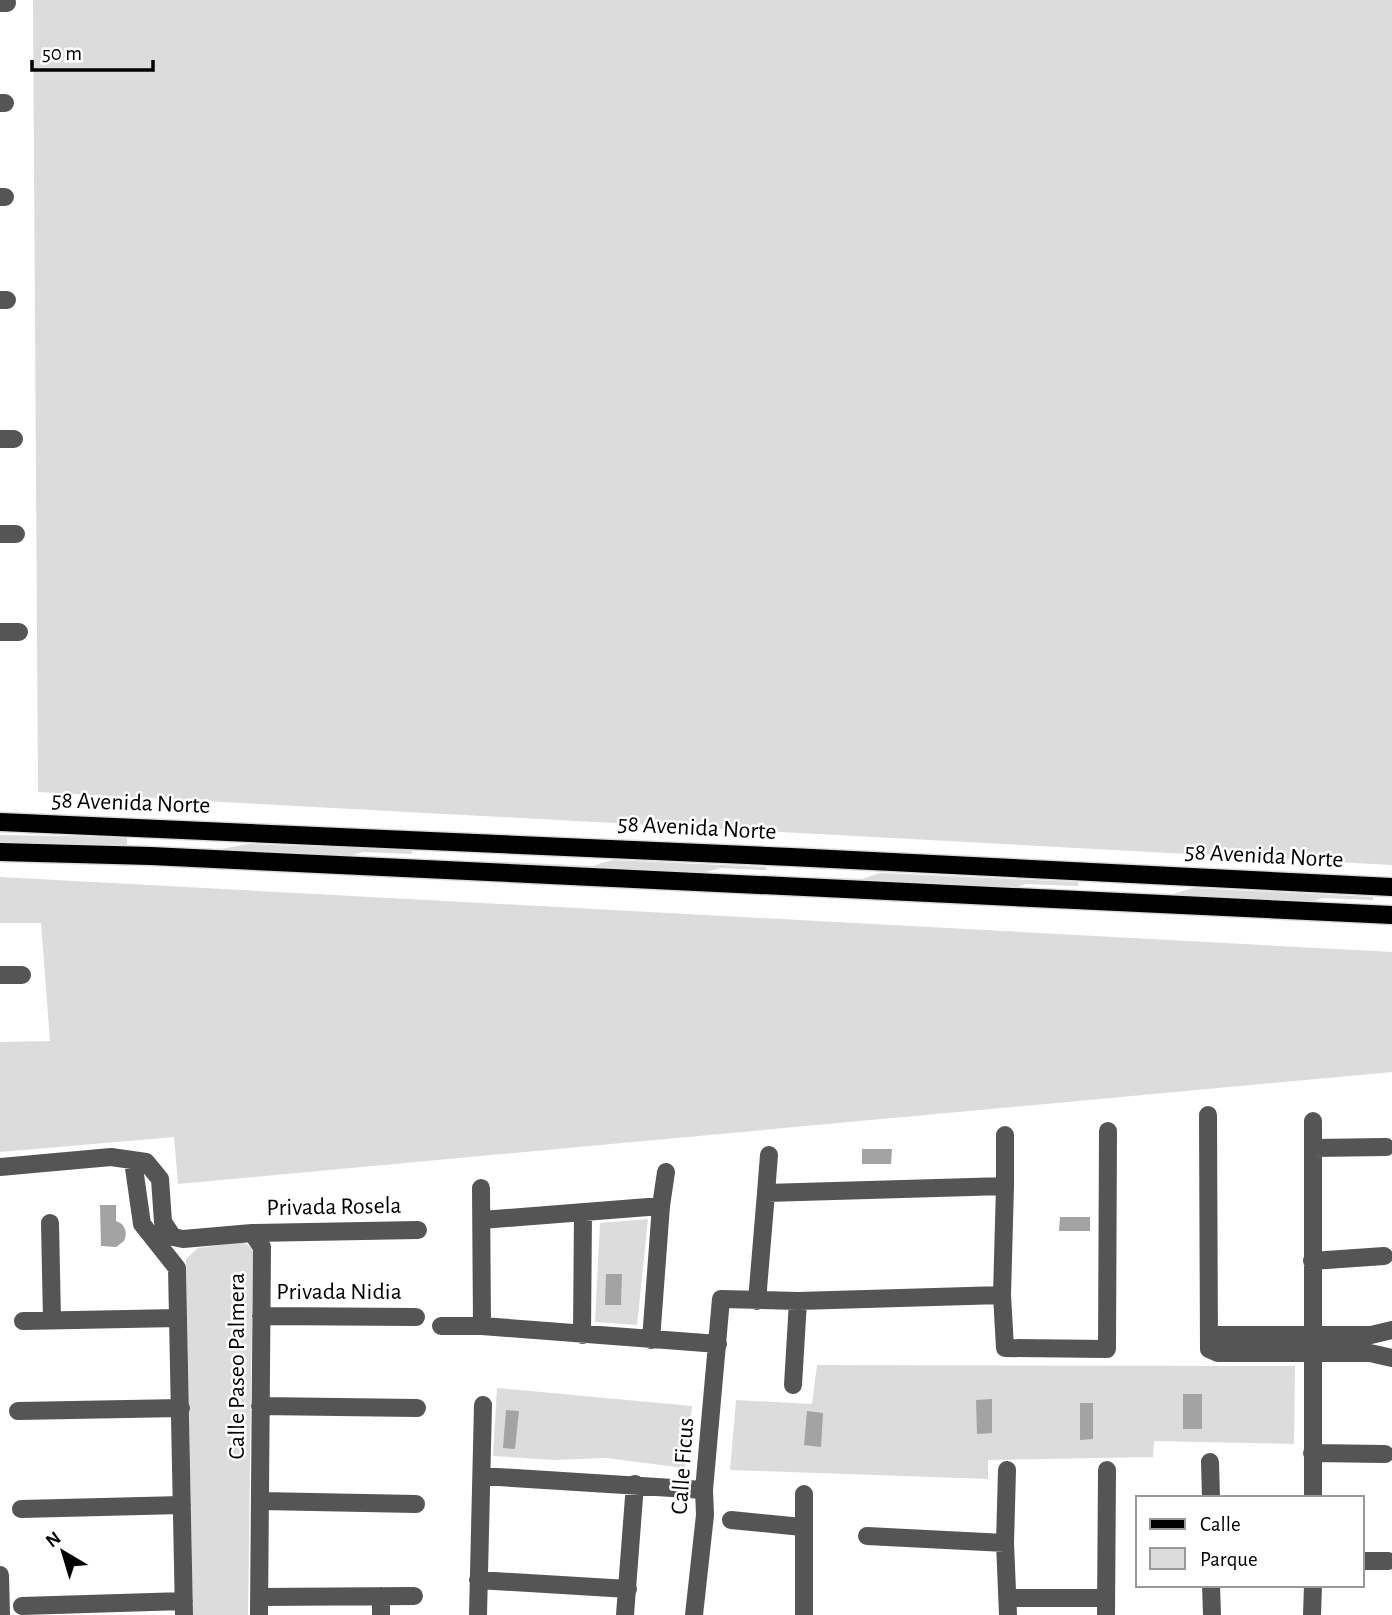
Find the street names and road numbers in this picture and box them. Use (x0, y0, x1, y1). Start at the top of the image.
street label: 58 Avenida Norte (51, 788, 211, 818)
street label: 58 Avenida Norte (617, 812, 777, 844)
street label: 58 Avenida Norte (1184, 840, 1344, 872)
street label: Privada Rosela (266, 1194, 402, 1220)
street label: Calle Paseo Palmera (225, 1273, 249, 1459)
street label: Privada Nidia (276, 1280, 402, 1304)
street label: Calle Ficus (668, 1417, 698, 1515)

